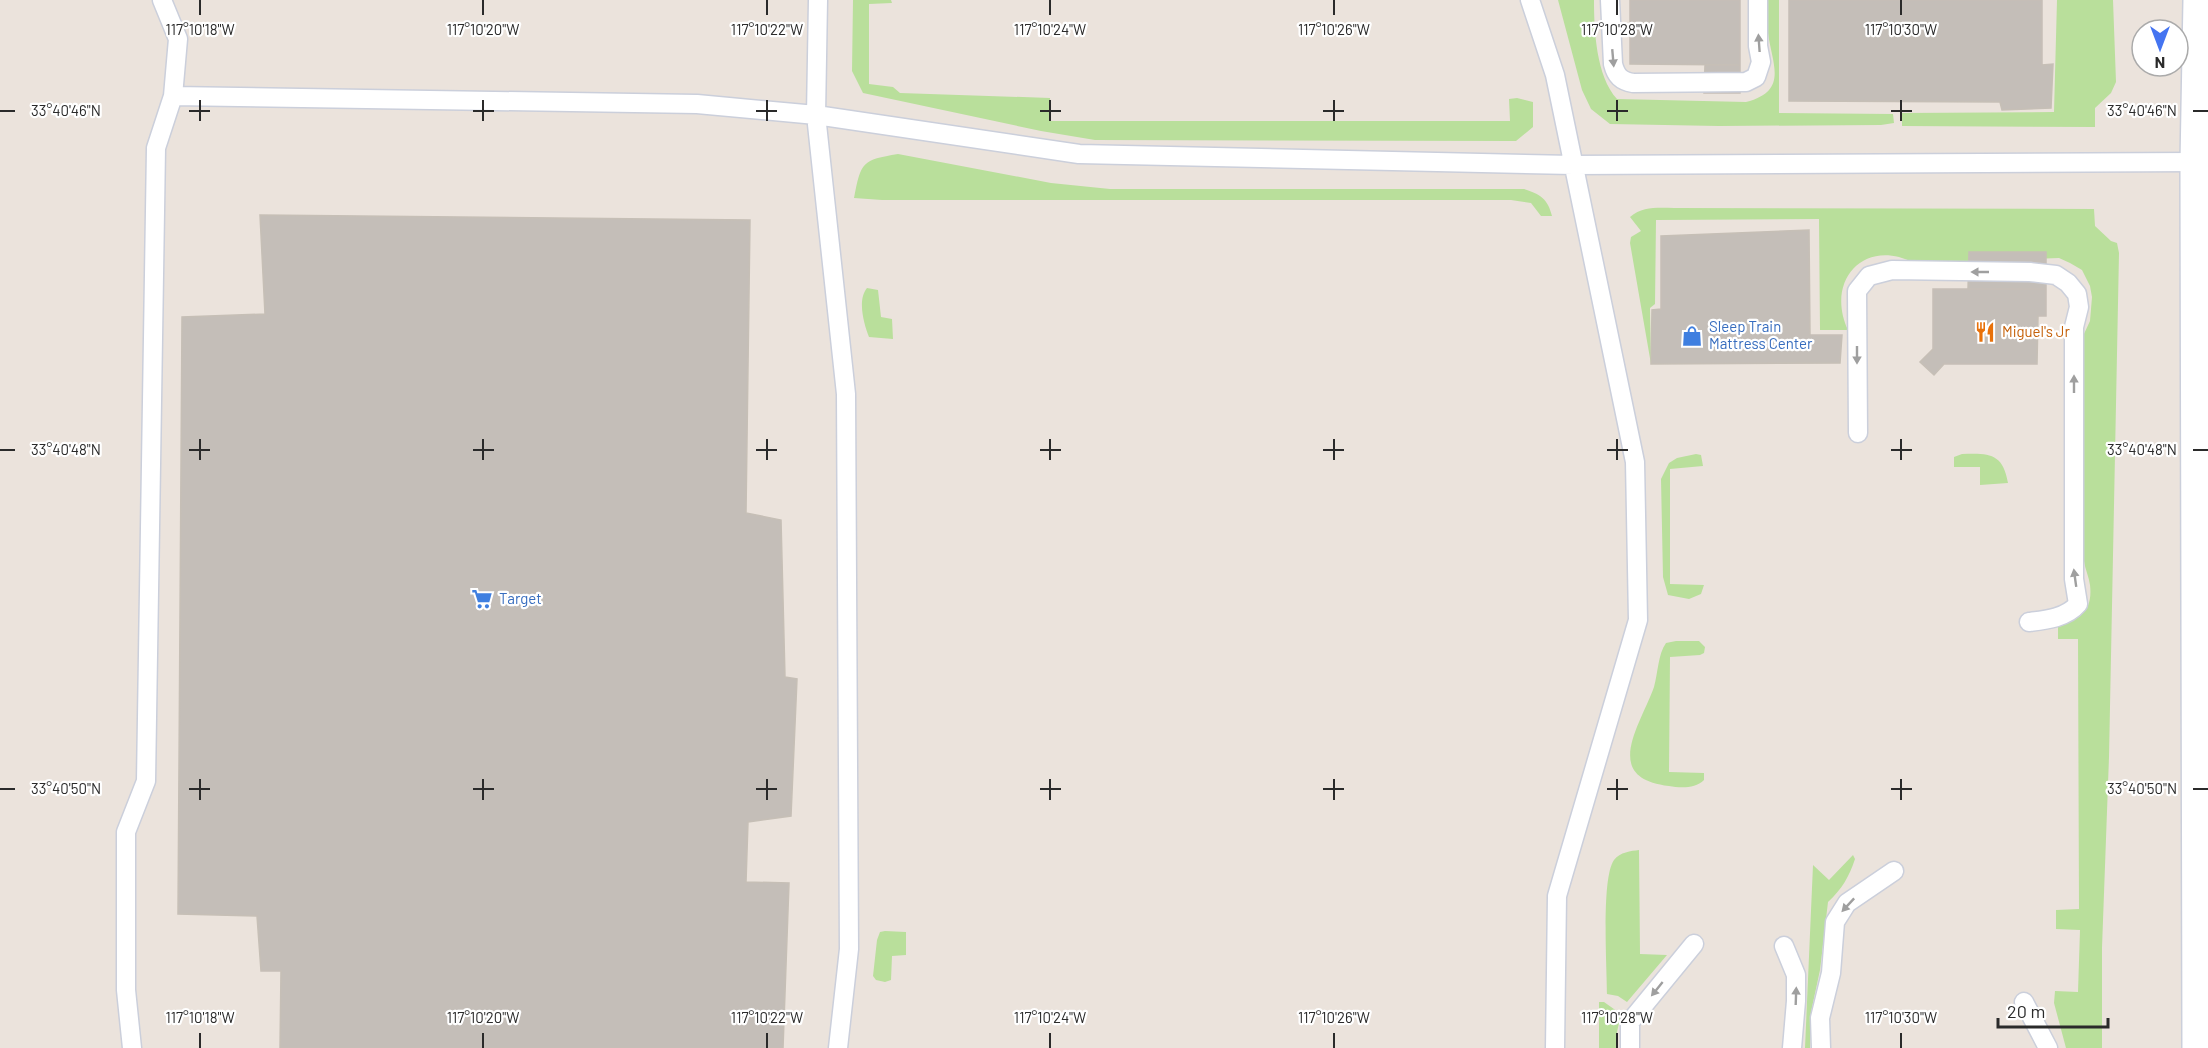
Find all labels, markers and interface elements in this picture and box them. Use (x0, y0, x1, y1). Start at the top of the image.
north arrow (2130, 18, 2190, 78)
text: 117°10'18"W (165, 20, 235, 38)
text: 117°10'20"W (447, 20, 519, 38)
text: 117°10'22"W (731, 20, 803, 38)
text: 117°10'24"W (1014, 20, 1086, 38)
text: 117°10'26"W (1298, 20, 1370, 38)
text: 117°10'28"W (1581, 20, 1653, 38)
text: 117°10'30"W (1865, 20, 1937, 38)
one-way arrow (1754, 34, 1764, 53)
one-way arrow (1608, 49, 1618, 68)
text: N (2155, 54, 2165, 73)
text: 33°40'46"N (31, 101, 101, 119)
text: 33°40'46"N (2107, 101, 2177, 119)
one-way arrow (1971, 267, 1990, 277)
place label: Sleep Train Mattress Center (1709, 317, 1813, 352)
restaurant icon: Miguel's Jr (1973, 320, 1997, 344)
place label: Miguel's Jr (2002, 322, 2071, 340)
shop icon: Sleep Train Mattress Center (1680, 324, 1704, 348)
one-way arrow (1852, 346, 1862, 365)
one-way arrow (2069, 374, 2079, 393)
text: 33°40'48"N (31, 440, 101, 458)
text: 33°40'48"N (2107, 440, 2177, 458)
one-way arrow (2070, 569, 2080, 588)
supermarket icon: Target (470, 587, 494, 611)
place label: Target (499, 589, 542, 607)
text: 33°40'50"N (31, 779, 101, 797)
text: 33°40'50"N (2107, 779, 2177, 797)
one-way arrow (1841, 898, 1855, 913)
one-way arrow (1651, 982, 1664, 997)
one-way arrow (1791, 986, 1801, 1005)
scale bar (1998, 991, 2108, 1029)
text: 20 m (2007, 1000, 2045, 1022)
text: 117°10'18"W (165, 1008, 235, 1026)
text: 117°10'20"W (447, 1008, 519, 1026)
text: 117°10'22"W (731, 1008, 803, 1026)
text: 117°10'24"W (1014, 1008, 1086, 1026)
text: 117°10'26"W (1298, 1008, 1370, 1026)
text: 117°10'28"W (1581, 1008, 1653, 1026)
text: 117°10'30"W (1865, 1008, 1937, 1026)

